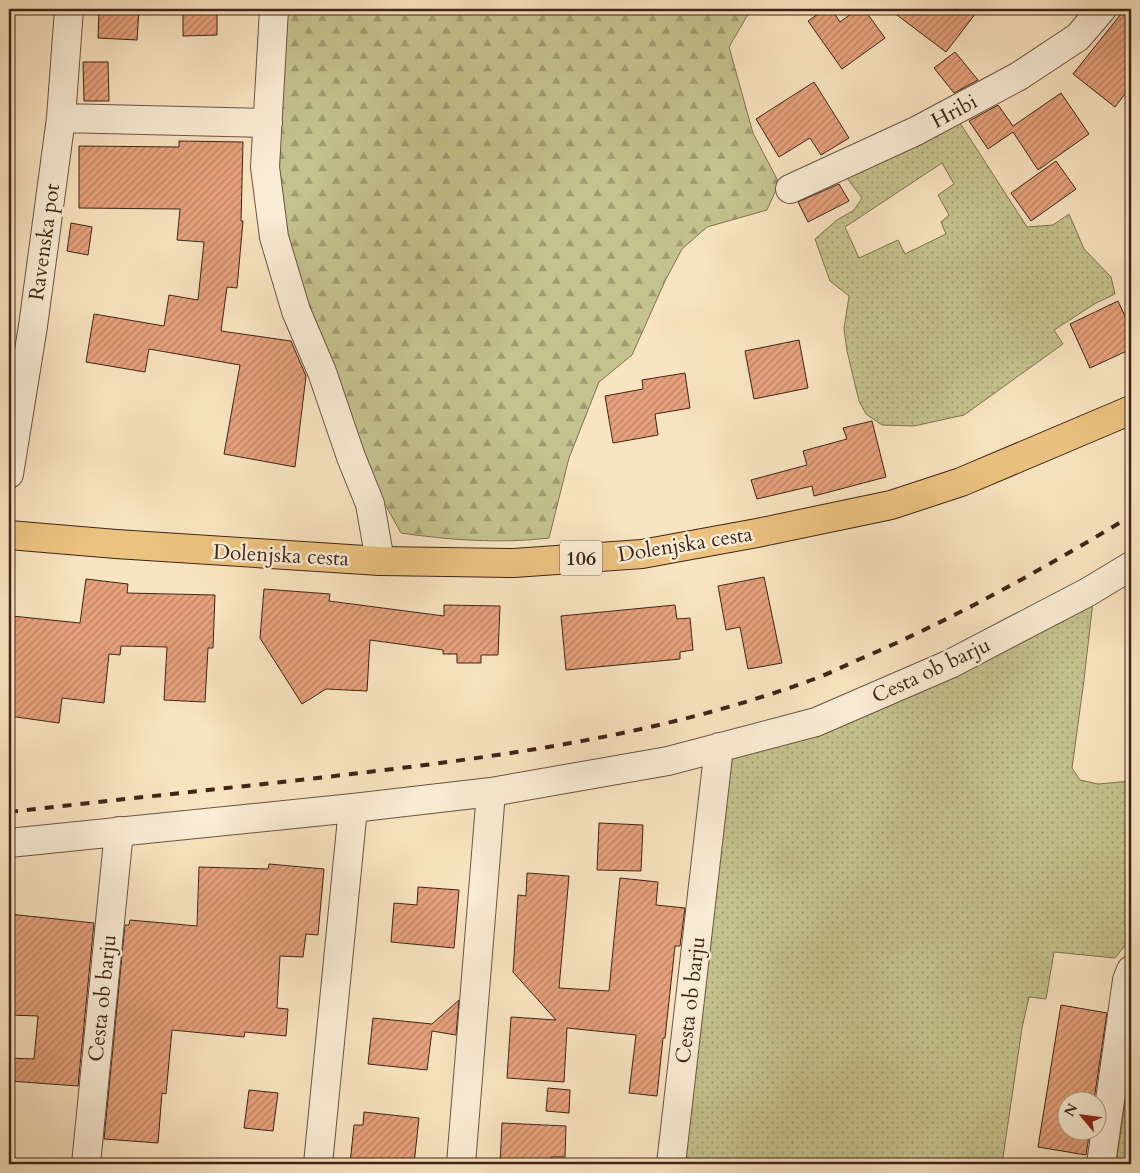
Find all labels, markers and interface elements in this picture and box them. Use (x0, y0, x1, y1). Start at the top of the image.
street label: Hribi (926, 87, 982, 136)
street label: Ravenska pot (22, 181, 67, 302)
street label: Dolenjska cesta (616, 520, 754, 569)
street label: Dolenjska cesta (212, 537, 350, 574)
road number: 106 (560, 540, 602, 576)
street label: Cesta ob barju (867, 630, 995, 711)
street label: Cesta ob barju (81, 933, 124, 1063)
street label: Cesta ob barju (668, 935, 713, 1065)
north arrow (1058, 1090, 1108, 1140)
text: N (1060, 1100, 1082, 1120)

